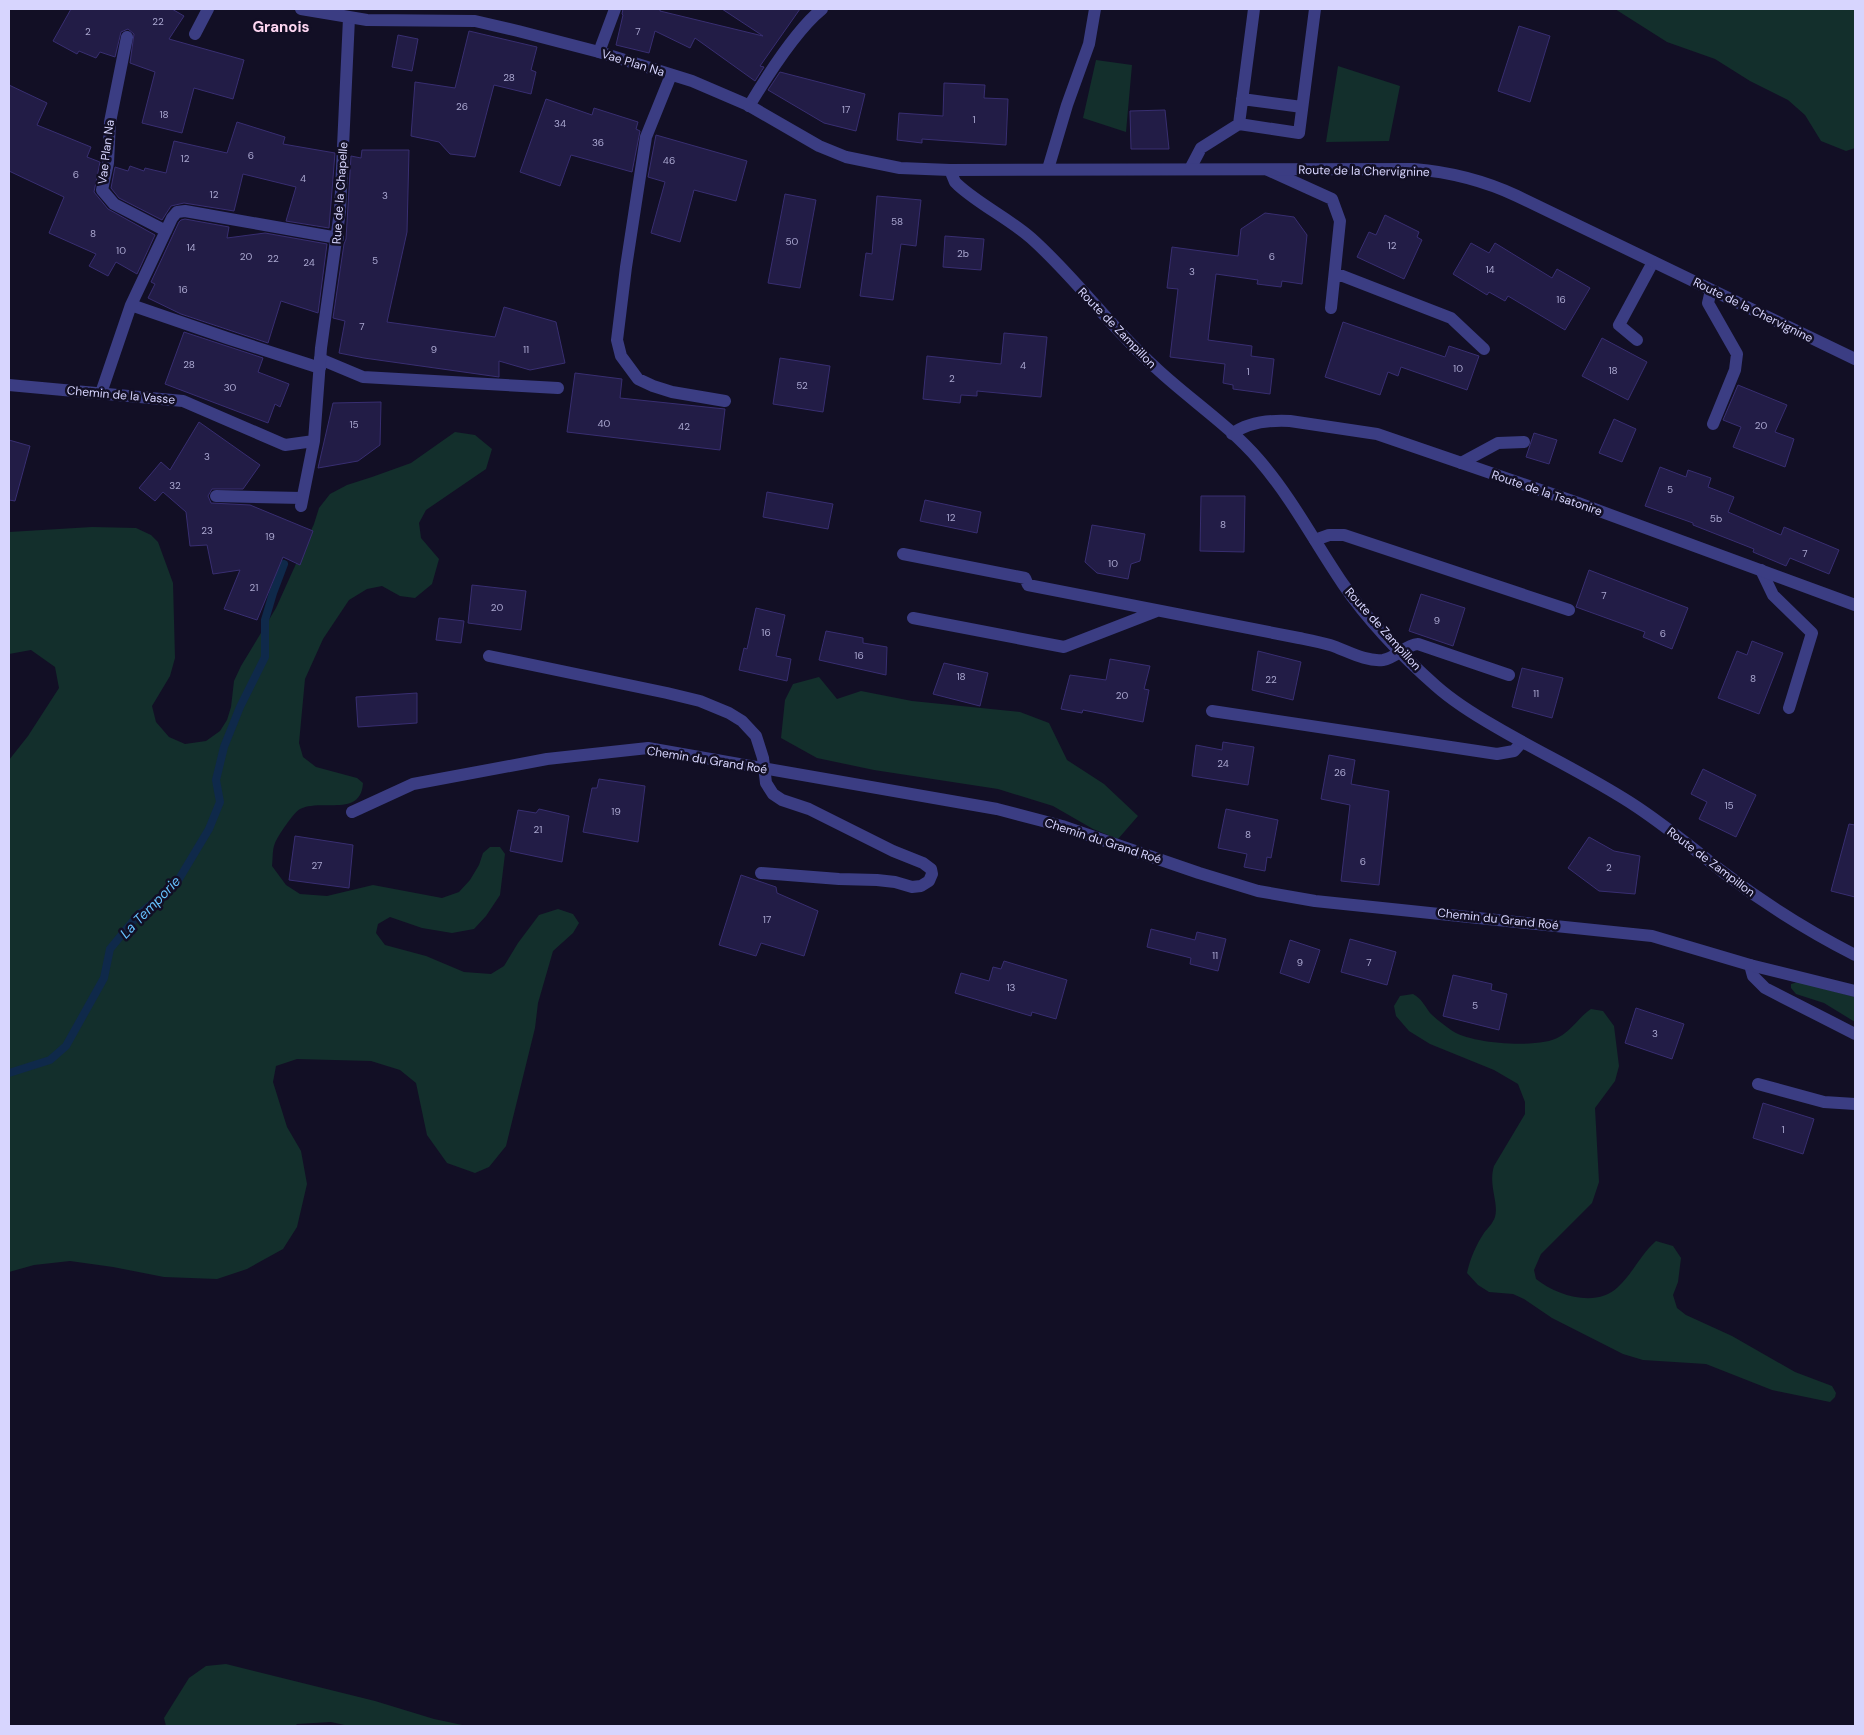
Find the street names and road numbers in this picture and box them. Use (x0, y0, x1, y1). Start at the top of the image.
street label: Vae Plan Na (600, 46, 666, 80)
street label: Vae Plan Na (94, 119, 118, 185)
street label: Rue de la Chapelle (328, 141, 352, 245)
street label: Route de la Chervignine (1298, 162, 1430, 180)
street label: Route de la Chervignine (1690, 274, 1816, 346)
street label: Route de Zampillon (1074, 284, 1160, 372)
street label: Chemin de la Vasse (66, 382, 176, 408)
street label: Route de la Tsatonire (1490, 467, 1605, 519)
street label: Route de Zampillon (1341, 584, 1425, 674)
street label: Chemin du Grand Roé (646, 743, 769, 777)
street label: Chemin du Grand Roé (1043, 815, 1164, 868)
street label: Route de Zampillon (1664, 824, 1758, 900)
street label: Chemin du Grand Roé (1437, 905, 1560, 933)

